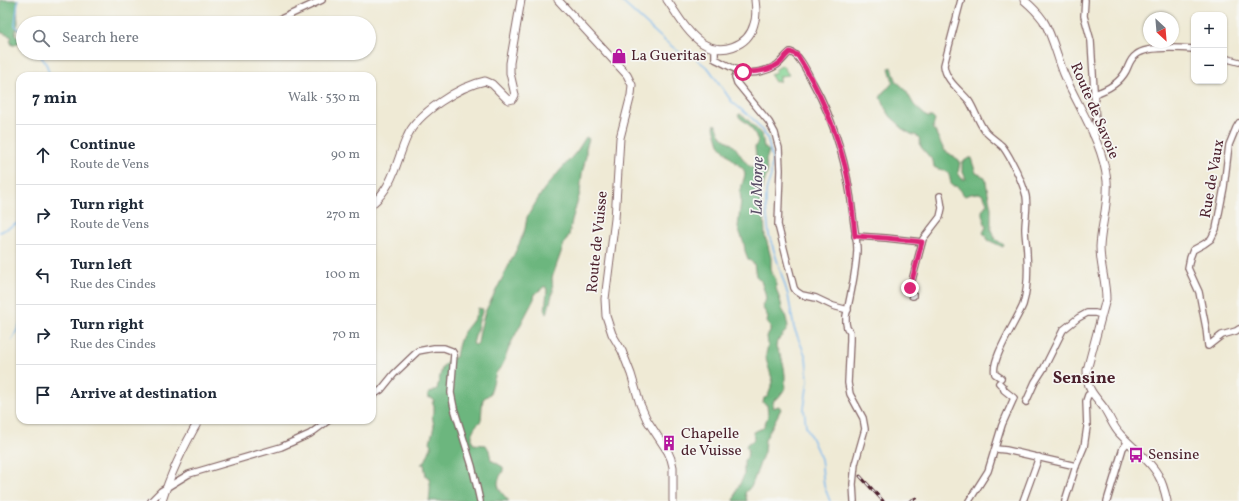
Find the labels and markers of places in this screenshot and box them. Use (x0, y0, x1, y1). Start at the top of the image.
place label: La Gueritas (631, 46, 706, 67)
shop icon: La Gueritas (610, 47, 628, 65)
place label: Chapelle de Vuisse (681, 424, 742, 462)
building icon: Chapelle de Vuisse (660, 434, 678, 452)
place label: Sensine (1148, 445, 1199, 466)
bus stop icon: Sensine (1127, 446, 1145, 464)

